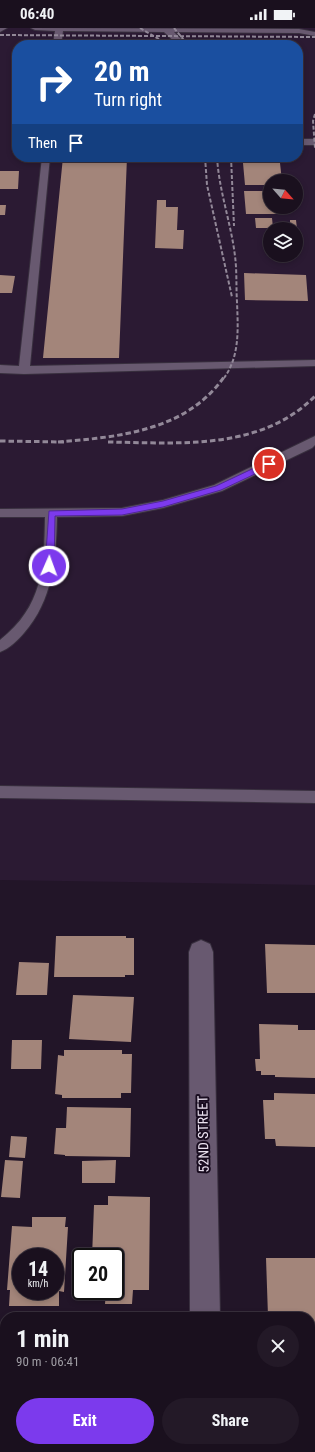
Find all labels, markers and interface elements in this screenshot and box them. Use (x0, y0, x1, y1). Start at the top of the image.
text: 06:40 (20, 5, 54, 23)
text: 20 m (94, 55, 150, 88)
icon: right (28, 56, 80, 108)
text: Turn right (94, 89, 162, 110)
icon: arrive (65, 132, 87, 154)
text: Then (28, 134, 57, 152)
north arrow (263, 174, 303, 214)
map controls (263, 174, 303, 262)
button: layers (263, 222, 303, 262)
pin (252, 447, 286, 481)
icon: arrive (258, 453, 280, 475)
position arrow (28, 545, 70, 587)
street label: 52ND STREET (194, 1095, 212, 1173)
speed limit sign: 20 (72, 1248, 124, 1300)
text: 14 (28, 1257, 48, 1281)
text: km/h (28, 1278, 48, 1289)
text: 1 min (16, 1325, 69, 1353)
button: close (257, 1325, 299, 1367)
text: 90 m · 06:41 (16, 1354, 79, 1369)
button: Exit (16, 1398, 154, 1444)
button: Share (162, 1398, 299, 1444)

